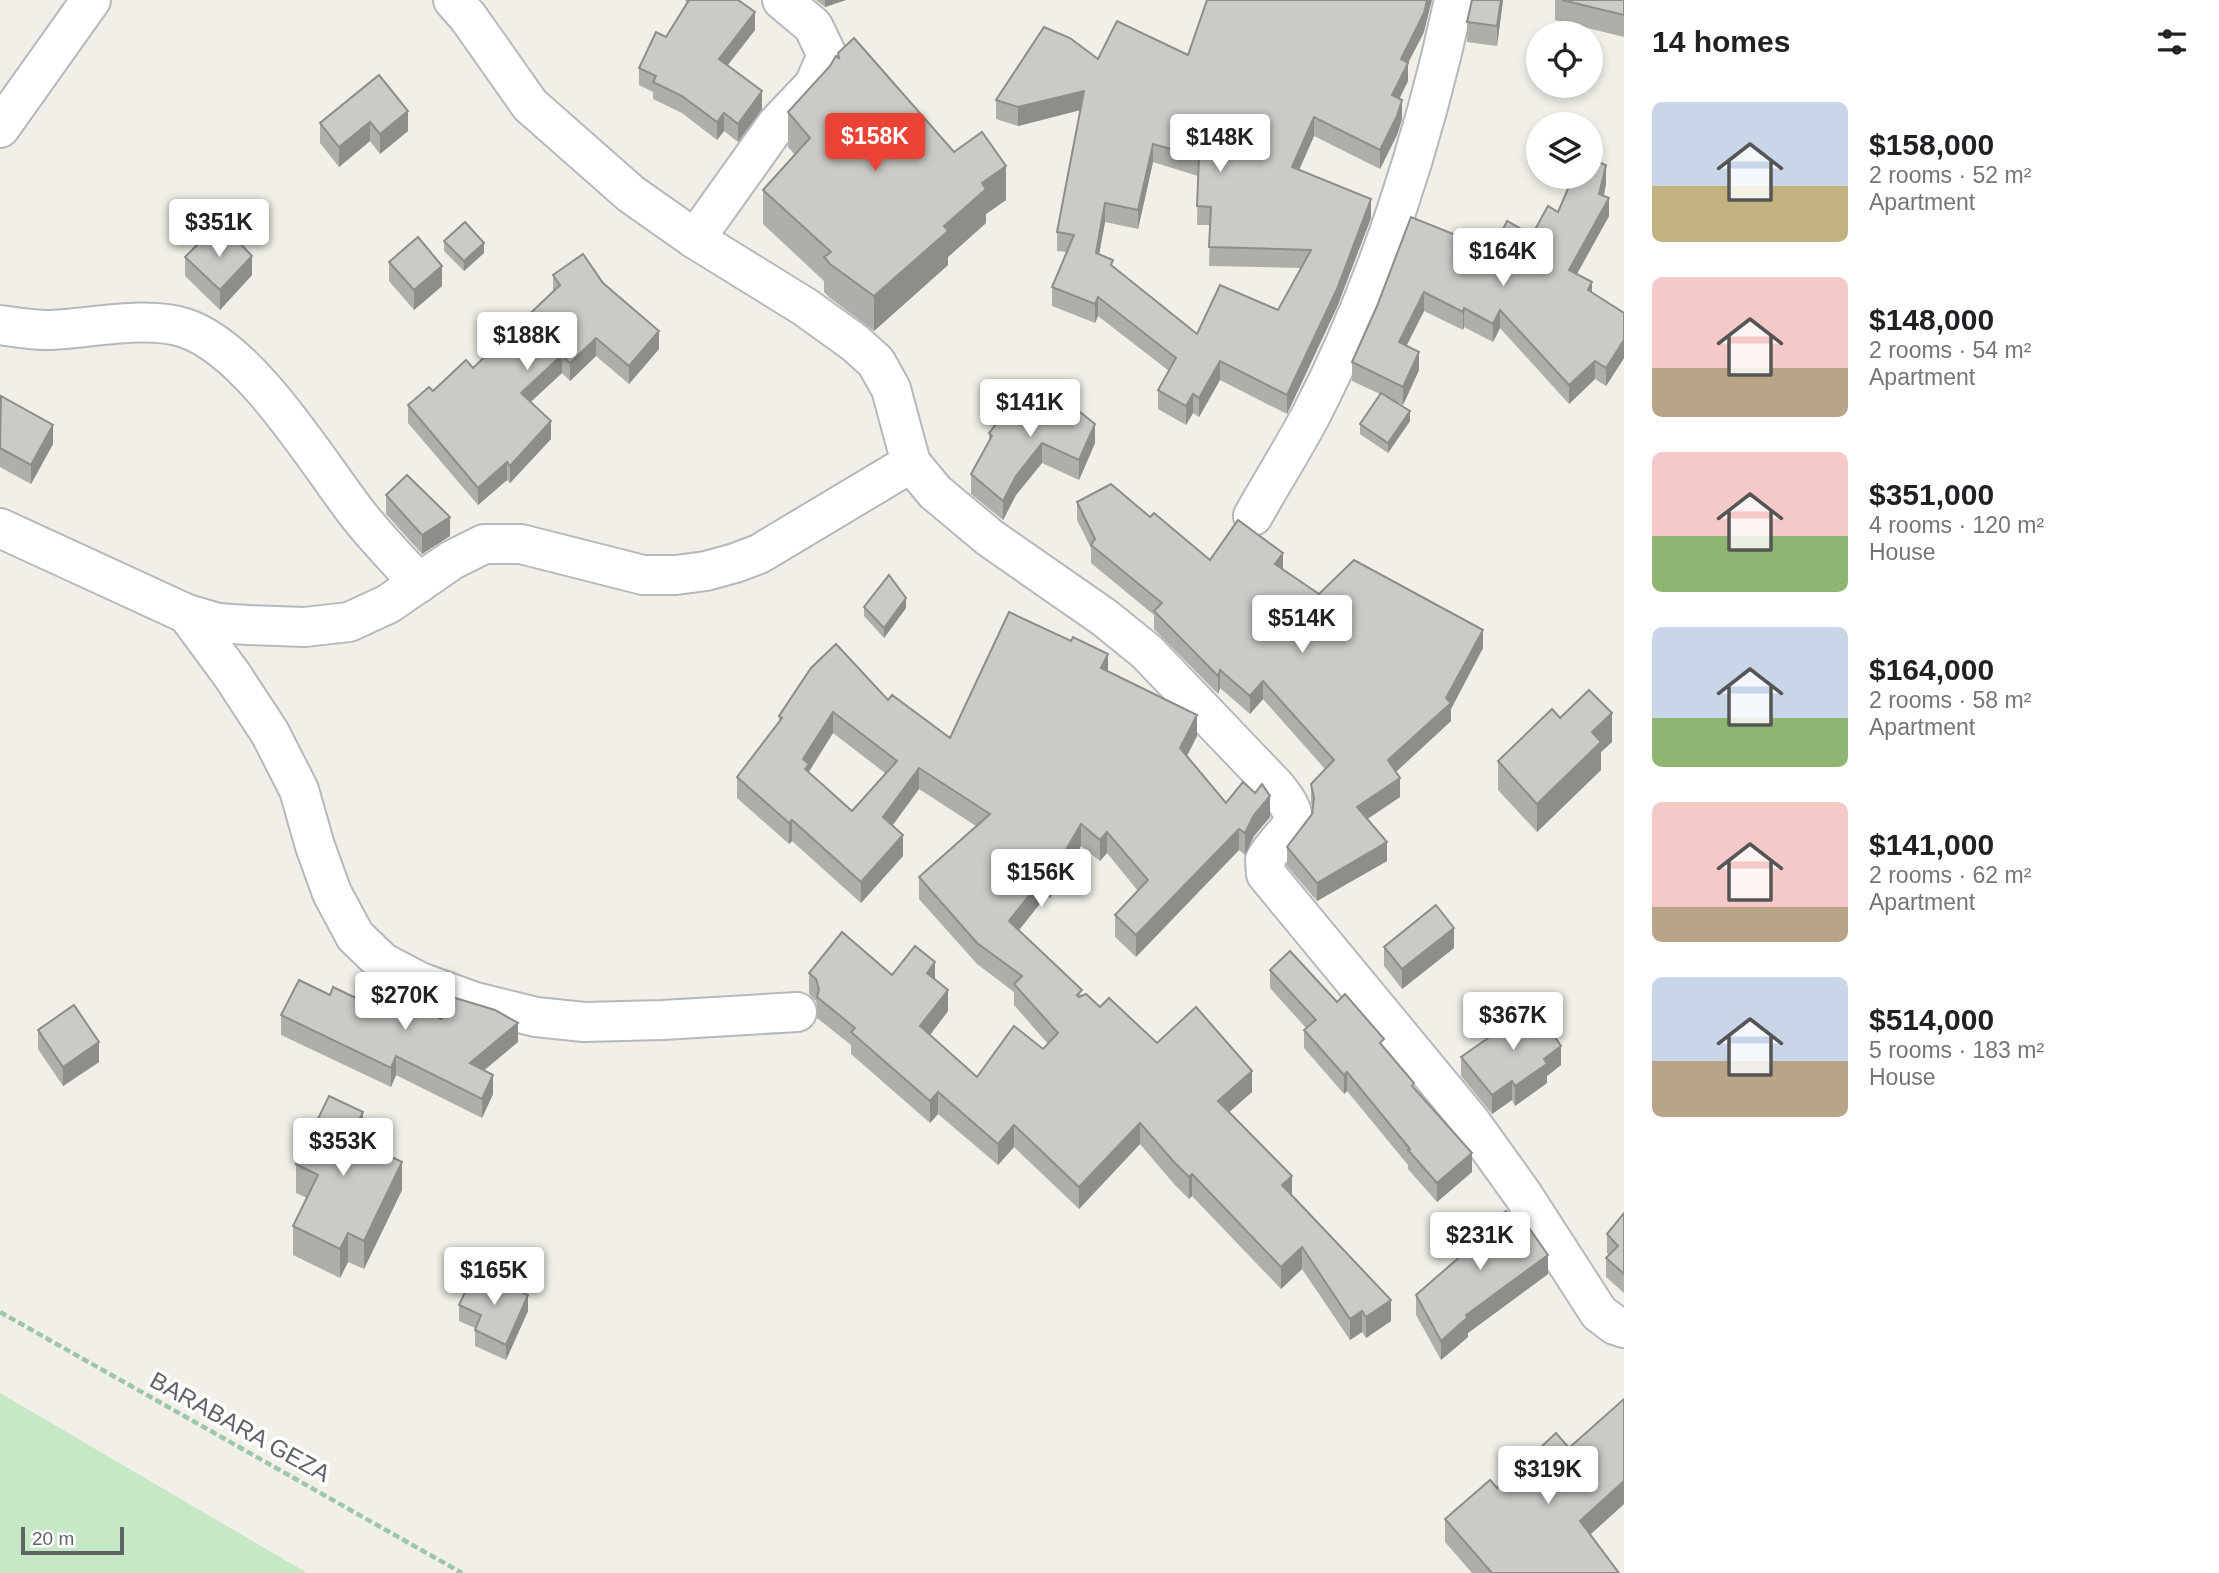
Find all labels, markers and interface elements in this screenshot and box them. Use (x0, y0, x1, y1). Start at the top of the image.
map controls (1526, 21, 1603, 189)
button: locate (1526, 21, 1603, 98)
icon: filters (2153, 23, 2191, 61)
text: 14 homes (1652, 25, 1790, 58)
button: layers (1526, 112, 1603, 189)
pin: $158K (826, 114, 924, 173)
pin: $148K (1171, 114, 1269, 174)
text: $158K (841, 123, 909, 149)
text: $148K (1186, 124, 1254, 150)
text: $158,000 (1869, 128, 1994, 161)
icon: home (1708, 130, 1792, 214)
text: 2 rooms · 52 m² (1869, 162, 2031, 188)
text: Apartment (1869, 189, 1975, 215)
pin: $351K (170, 200, 268, 259)
text: $351K (185, 209, 253, 235)
pin: $164K (1454, 229, 1552, 288)
text: $164K (1469, 238, 1537, 264)
text: $148,000 (1869, 303, 1994, 336)
icon: home (1708, 305, 1792, 389)
pin: $188K (478, 312, 576, 372)
text: $188K (493, 322, 561, 348)
text: 2 rooms · 54 m² (1869, 337, 2031, 363)
text: Apartment (1869, 364, 1975, 390)
pin: $141K (981, 380, 1079, 439)
text: $141K (996, 389, 1064, 415)
text: $351,000 (1869, 478, 1994, 511)
icon: home (1708, 480, 1792, 564)
text: 4 rooms · 120 m² (1869, 512, 2044, 538)
text: House (1869, 539, 1935, 565)
pin: $514K (1253, 596, 1351, 655)
text: $514K (1268, 605, 1336, 631)
text: $164,000 (1869, 653, 1994, 686)
icon: home (1708, 655, 1792, 739)
text: 2 rooms · 58 m² (1869, 687, 2031, 713)
text: Apartment (1869, 714, 1975, 740)
text: $141,000 (1869, 828, 1994, 861)
icon: home (1708, 830, 1792, 914)
pin: $156K (992, 850, 1090, 909)
text: $156K (1007, 859, 1075, 885)
text: 2 rooms · 62 m² (1869, 862, 2031, 888)
text: Apartment (1869, 889, 1975, 915)
pin: $270K (356, 972, 454, 1032)
text: $270K (371, 982, 439, 1008)
pin: $367K (1464, 992, 1562, 1052)
text: $367K (1479, 1002, 1547, 1028)
text: $514,000 (1869, 1003, 1994, 1036)
icon: home (1708, 1005, 1792, 1089)
text: 5 rooms · 183 m² (1869, 1037, 2044, 1063)
text: House (1869, 1064, 1935, 1090)
pin: $353K (294, 1118, 392, 1178)
text: $353K (309, 1128, 377, 1154)
pin: $231K (1431, 1212, 1529, 1272)
text: $231K (1446, 1222, 1514, 1248)
pin: $165K (445, 1248, 543, 1307)
text: $165K (460, 1257, 528, 1283)
street label: BARABARA GEZA (146, 1366, 335, 1487)
pin: $319K (1499, 1446, 1597, 1506)
text: $319K (1514, 1456, 1582, 1482)
scale bar (21, 1524, 124, 1556)
text: 20 m (32, 1528, 74, 1549)

